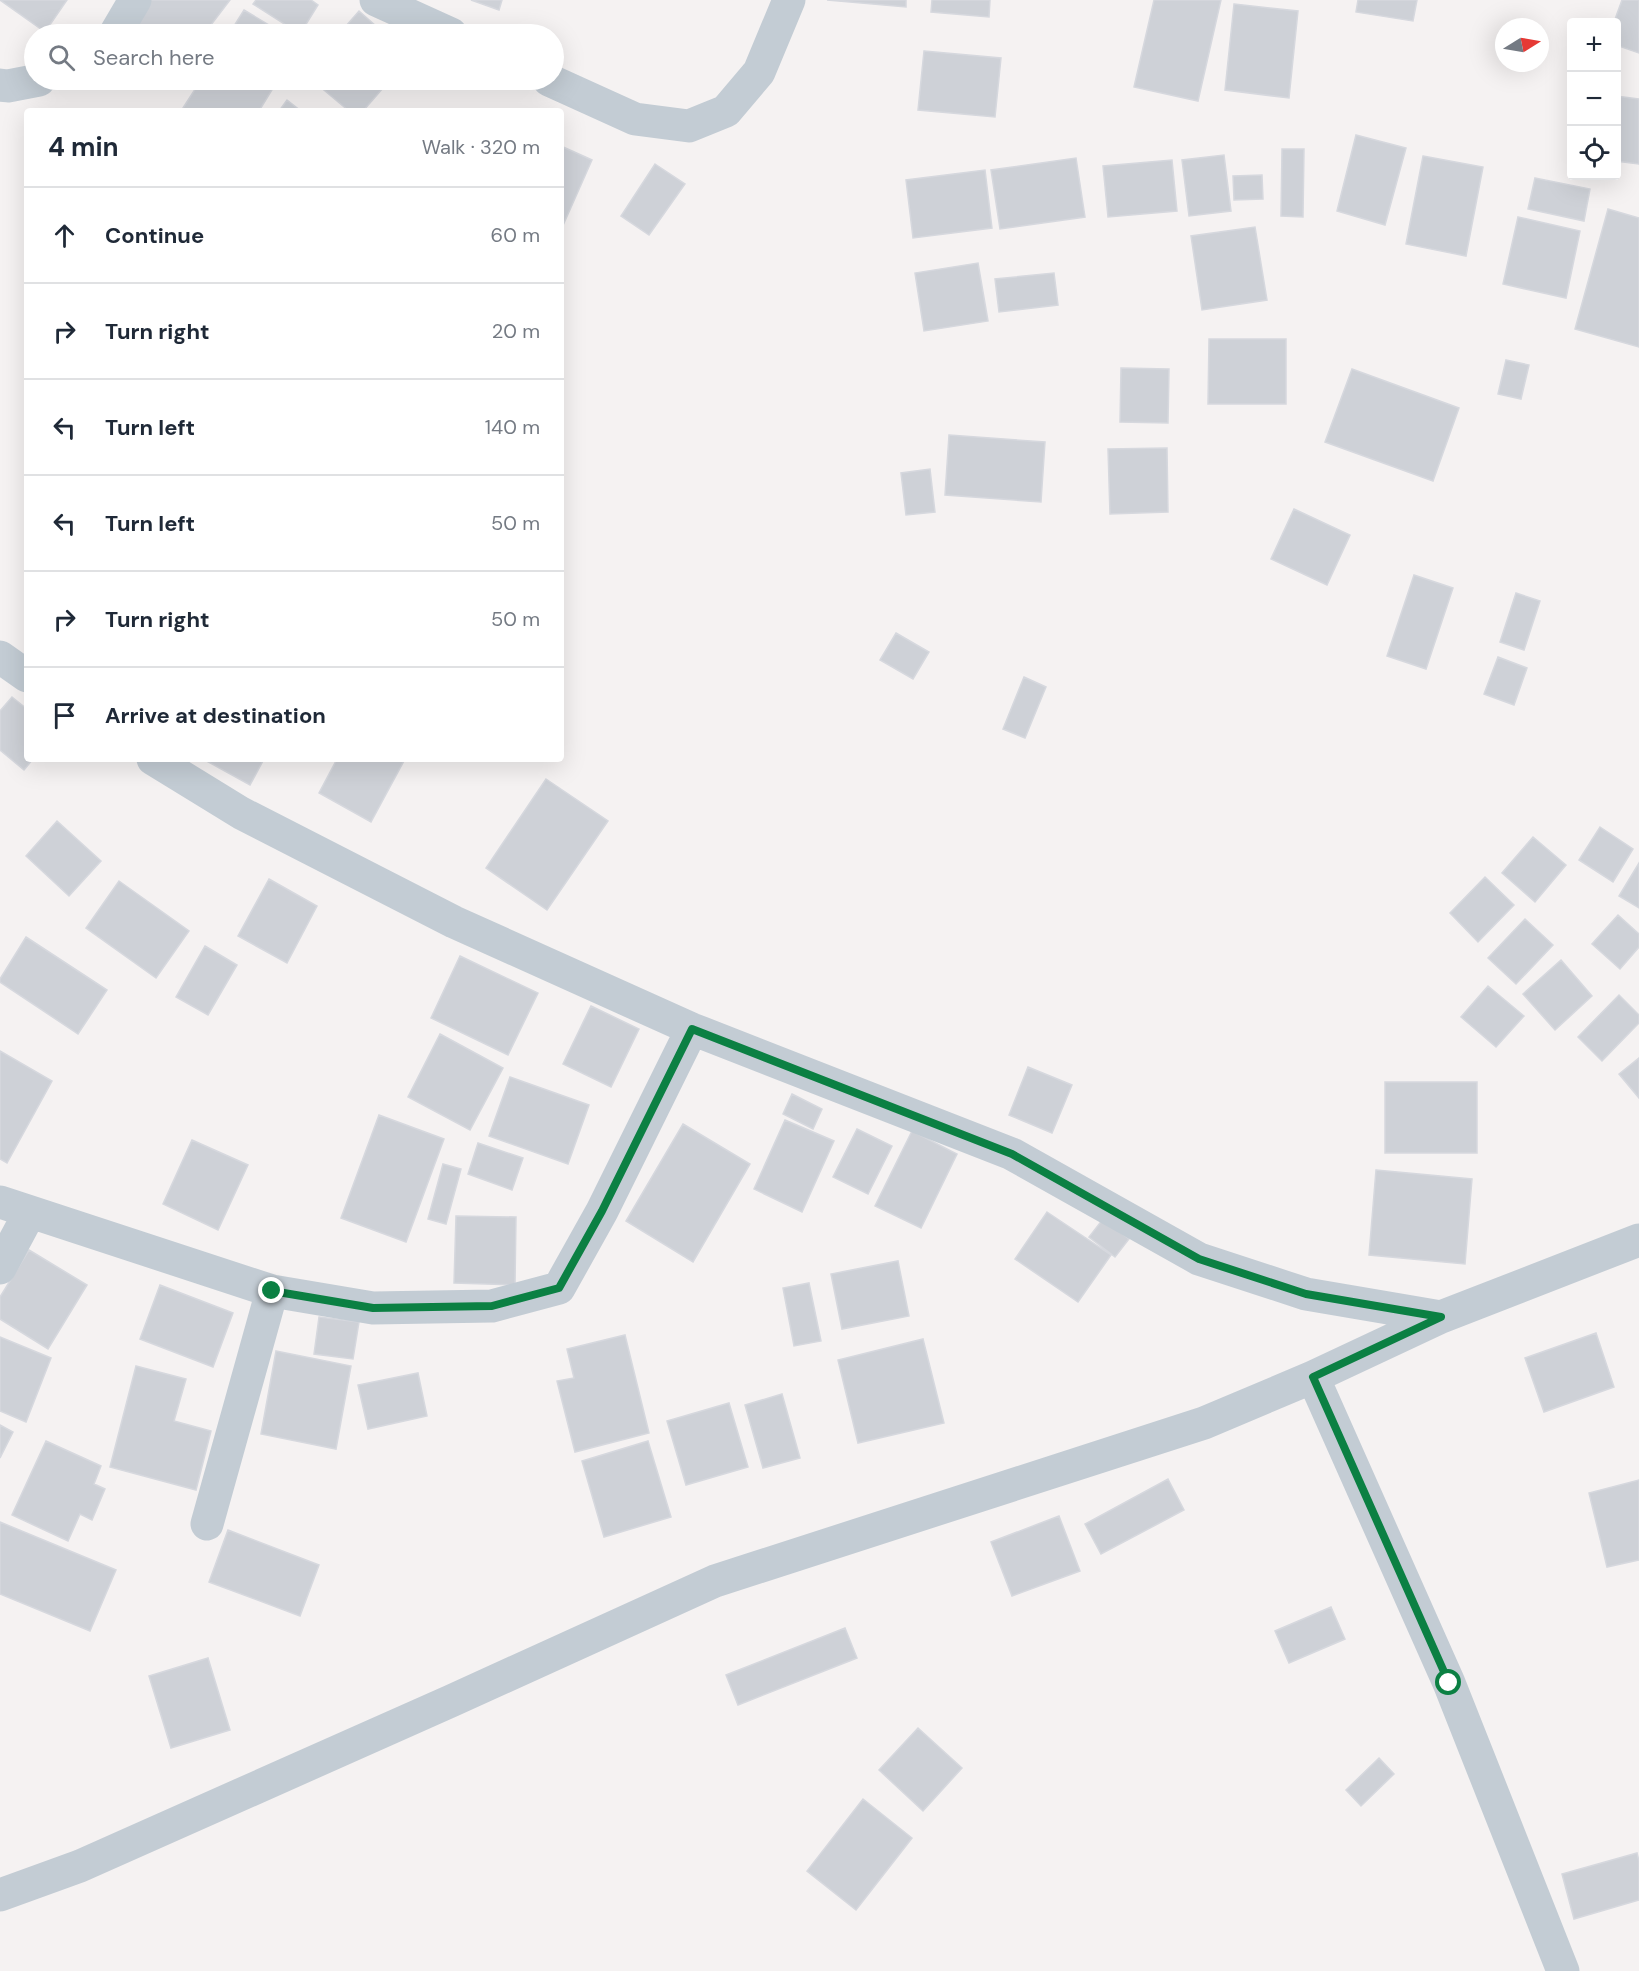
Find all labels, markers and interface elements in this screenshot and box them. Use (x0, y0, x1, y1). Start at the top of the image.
north arrow (1495, 18, 1549, 72)
map controls (1567, 18, 1621, 180)
button: + (1567, 18, 1621, 72)
search box (24, 24, 564, 90)
icon: search (45, 41, 78, 74)
text: Search here (93, 43, 214, 72)
button: − (1567, 72, 1621, 126)
button: locate (1567, 126, 1621, 180)
text: 4 min (48, 130, 119, 164)
text: Walk · 320 m (422, 134, 540, 160)
icon: ahead (48, 219, 81, 252)
text: Continue (105, 221, 204, 250)
text: 60 m (491, 222, 540, 248)
icon: right (48, 315, 81, 348)
text: Turn right (105, 317, 210, 346)
text: 20 m (492, 318, 540, 344)
icon: left (48, 411, 81, 444)
text: Turn left (105, 413, 195, 442)
text: 140 m (485, 414, 540, 440)
icon: left (48, 507, 81, 540)
text: Turn left (105, 509, 195, 538)
text: 50 m (491, 510, 540, 536)
icon: right (48, 603, 81, 636)
text: Turn right (105, 605, 210, 634)
text: 50 m (491, 606, 540, 632)
icon: arrive (48, 699, 81, 732)
text: Arrive at destination (105, 701, 326, 730)
route end (258, 1277, 284, 1303)
route start (1435, 1669, 1461, 1695)

